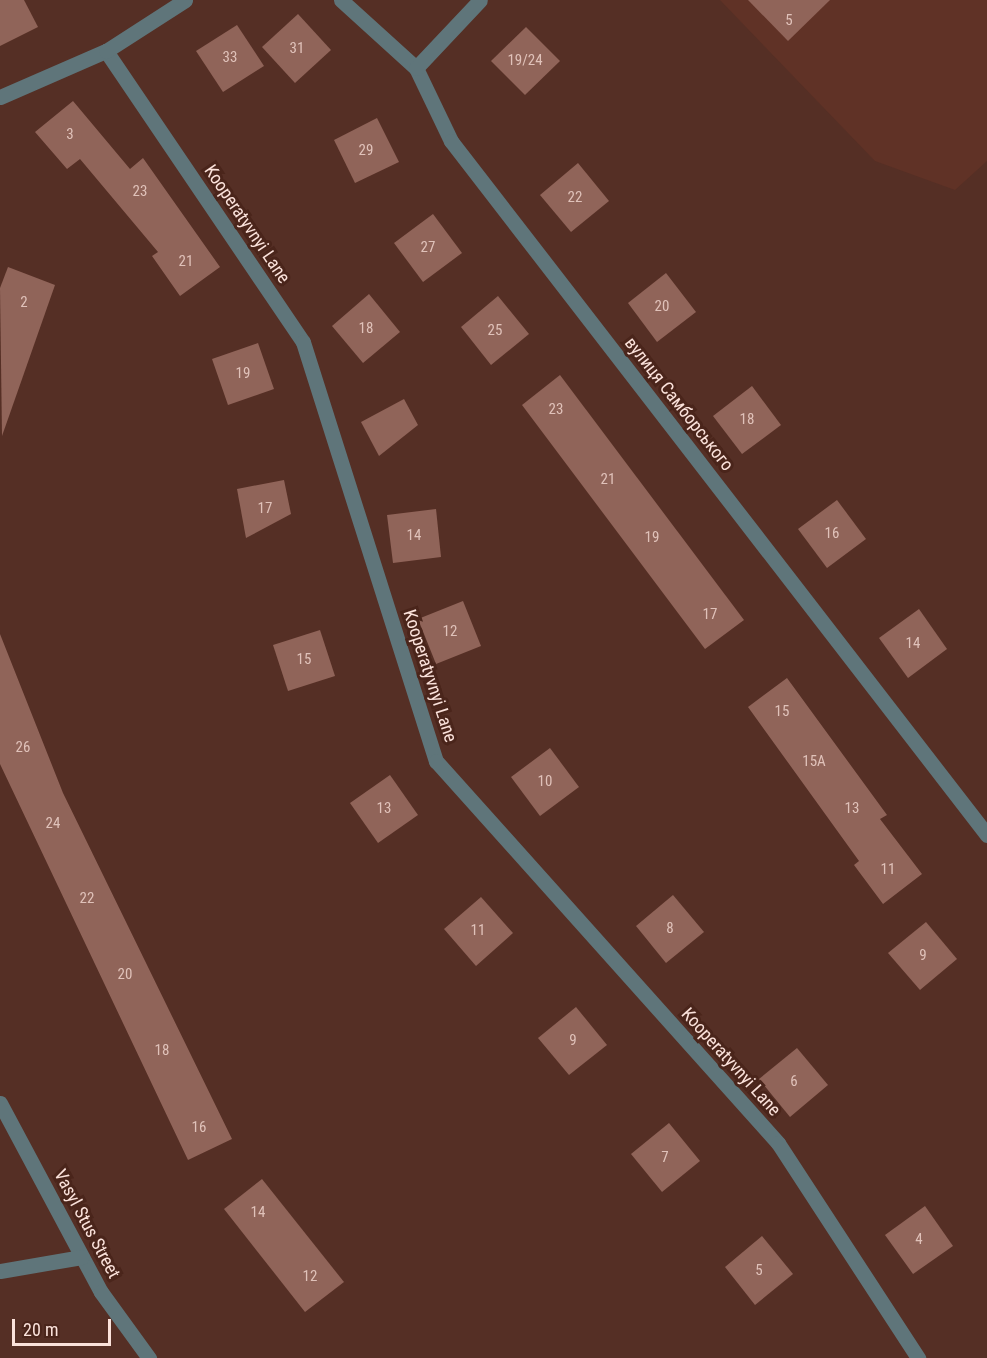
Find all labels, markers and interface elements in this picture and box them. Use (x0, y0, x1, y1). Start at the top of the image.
house number: 5 (785, 12, 793, 30)
house number: 31 (290, 40, 304, 58)
house number: 33 (223, 49, 237, 67)
house number: 19/24 (507, 52, 543, 70)
house number: 3 (66, 126, 74, 144)
house number: 29 (359, 142, 373, 160)
street label: Kooperatyvnyi Lane (199, 161, 295, 287)
house number: 23 (133, 183, 147, 201)
house number: 22 (568, 189, 582, 207)
house number: 27 (421, 239, 435, 257)
house number: 21 (179, 253, 193, 271)
house number: 2 (20, 294, 28, 312)
house number: 20 (655, 298, 669, 316)
house number: 18 (359, 320, 373, 338)
house number: 25 (488, 322, 502, 340)
street label: вулиця Самборського (620, 333, 738, 475)
house number: 19 (236, 365, 250, 383)
house number: 23 (549, 401, 563, 419)
house number: 18 (740, 411, 754, 429)
house number: 21 (601, 471, 615, 489)
house number: 17 (258, 500, 272, 518)
house number: 16 (825, 525, 839, 543)
house number: 14 (407, 527, 421, 545)
house number: 19 (645, 529, 659, 547)
house number: 17 (703, 606, 717, 624)
street label: Kooperatyvnyi Lane (398, 607, 462, 745)
house number: 12 (443, 623, 457, 641)
house number: 14 (906, 635, 920, 653)
house number: 15 (297, 651, 311, 669)
house number: 15 (775, 703, 789, 721)
house number: 26 (16, 739, 30, 757)
house number: 15А (802, 753, 826, 771)
house number: 10 (538, 773, 552, 791)
house number: 13 (377, 800, 391, 818)
house number: 13 (845, 800, 859, 818)
house number: 24 (46, 815, 60, 833)
house number: 11 (881, 861, 895, 879)
house number: 22 (80, 890, 94, 908)
house number: 8 (666, 920, 674, 938)
house number: 11 (471, 922, 485, 940)
house number: 9 (919, 947, 927, 965)
house number: 20 (118, 966, 132, 984)
street label: Kooperatyvnyi Lane (677, 1003, 785, 1121)
house number: 9 (569, 1032, 577, 1050)
house number: 18 (155, 1042, 169, 1060)
house number: 6 (790, 1073, 798, 1091)
house number: 16 (192, 1119, 206, 1137)
house number: 7 (661, 1149, 669, 1167)
street label: Vasyl Stus Street (49, 1166, 125, 1282)
house number: 14 (251, 1204, 265, 1222)
house number: 4 (915, 1231, 923, 1249)
house number: 5 (755, 1262, 763, 1280)
house number: 12 (303, 1268, 317, 1286)
scale bar (15, 1307, 114, 1345)
text: 20 m (23, 1319, 58, 1340)

